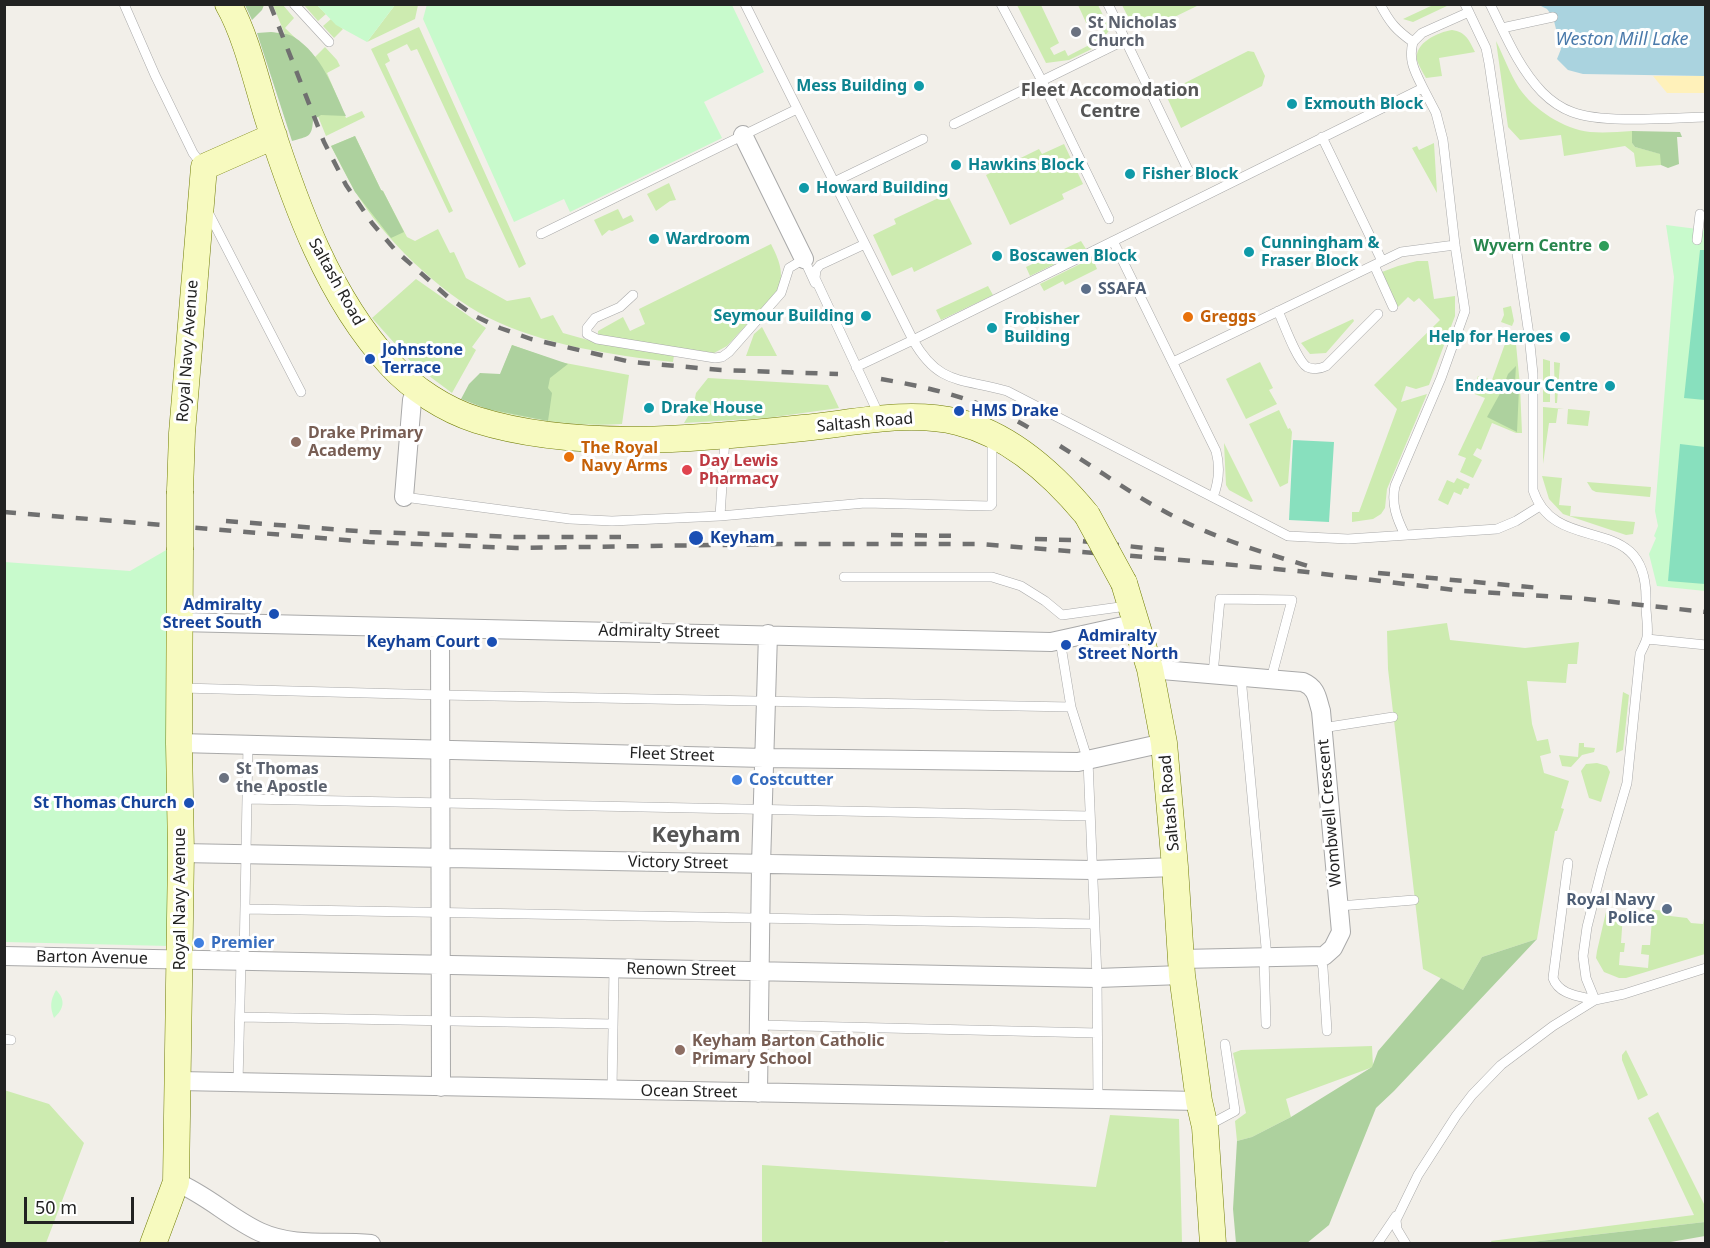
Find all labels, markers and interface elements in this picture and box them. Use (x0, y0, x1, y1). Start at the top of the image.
place label: St Nicholas Church (1088, 13, 1177, 51)
marker: St Nicholas Church (1069, 25, 1083, 39)
water label: Weston Mill Lake (1555, 29, 1689, 51)
place label: Mess Building (796, 76, 907, 96)
marker: Mess Building (912, 79, 926, 93)
district label: Fleet Accomodation Centre (1021, 80, 1199, 122)
place label: Exmouth Block (1304, 94, 1423, 114)
marker: Exmouth Block (1285, 97, 1299, 111)
place label: Hawkins Block (968, 155, 1084, 175)
marker: Hawkins Block (949, 158, 963, 172)
place label: Fisher Block (1142, 164, 1238, 184)
marker: Fisher Block (1123, 167, 1137, 181)
place label: Howard Building (816, 178, 948, 198)
marker: Howard Building (797, 181, 811, 195)
place label: Wardroom (666, 229, 750, 249)
marker: Wardroom (647, 232, 661, 246)
place label: Cunningham & Fraser Block (1261, 233, 1380, 271)
street label: Saltash Road (304, 235, 368, 329)
place label: Wyvern Centre (1473, 236, 1592, 256)
marker: Wyvern Centre (1597, 239, 1611, 253)
marker: Cunningham & Fraser Block (1242, 245, 1256, 259)
place label: Boscawen Block (1009, 246, 1137, 266)
marker: Boscawen Block (990, 249, 1004, 263)
street label: Royal Navy Avenue (173, 279, 203, 423)
place label: SSAFA (1098, 279, 1146, 299)
marker: SSAFA (1079, 282, 1093, 296)
place label: Seymour Building (714, 306, 854, 326)
place label: Greggs (1200, 307, 1256, 327)
marker: Seymour Building (859, 309, 873, 323)
place label: Frobisher Building (1004, 309, 1080, 347)
marker: Greggs (1181, 310, 1195, 324)
marker: Frobisher Building (985, 321, 999, 335)
place label: Help for Heroes (1428, 327, 1553, 347)
marker: Help for Heroes (1558, 330, 1572, 344)
place label: Johnstone Terrace (382, 340, 463, 378)
marker: Johnstone Terrace (363, 352, 377, 366)
place label: Endeavour Centre (1455, 376, 1598, 396)
marker: Endeavour Centre (1603, 379, 1617, 393)
place label: Drake House (661, 398, 763, 418)
marker: Drake House (642, 401, 656, 415)
place label: HMS Drake (971, 401, 1059, 421)
marker: HMS Drake (952, 404, 966, 418)
street label: Saltash Road (816, 409, 914, 437)
place label: Drake Primary Academy (308, 423, 423, 461)
marker: Drake Primary Academy (289, 435, 303, 449)
place label: The Royal Navy Arms (581, 438, 668, 476)
marker: The Royal Navy Arms (562, 450, 576, 464)
place label: Day Lewis Pharmacy (699, 451, 779, 489)
marker: Day Lewis Pharmacy (680, 463, 694, 477)
place label: Keyham (710, 528, 775, 548)
marker: Keyham (687, 529, 705, 547)
place label: Admiralty Street South (163, 595, 262, 633)
marker: Admiralty Street South (267, 607, 281, 621)
street label: Admiralty Street (598, 621, 720, 643)
place label: Admiralty Street North (1078, 626, 1178, 664)
place label: Keyham Court (366, 632, 480, 652)
marker: Keyham Court (485, 635, 499, 649)
marker: Admiralty Street North (1059, 638, 1073, 652)
street label: Wombwell Crescent (1314, 738, 1346, 888)
street label: Fleet Street (629, 744, 715, 766)
street label: Saltash Road (1156, 754, 1184, 852)
place label: St Thomas the Apostle (236, 759, 328, 797)
place label: Costcutter (749, 770, 833, 790)
marker: St Thomas the Apostle (217, 771, 231, 785)
marker: Costcutter (730, 773, 744, 787)
place label: St Thomas Church (34, 793, 177, 813)
marker: St Thomas Church (182, 796, 196, 810)
district label: Keyham (652, 823, 740, 849)
street label: Royal Navy Avenue (170, 828, 190, 970)
street label: Victory Street (628, 853, 728, 873)
place label: Royal Navy Police (1566, 890, 1655, 928)
marker: Royal Navy Police (1660, 902, 1674, 916)
place label: Premier (211, 933, 274, 953)
marker: Premier (192, 936, 206, 950)
street label: Barton Avenue (36, 947, 148, 969)
street label: Renown Street (626, 959, 736, 981)
place label: Keyham Barton Catholic Primary School (692, 1031, 885, 1069)
marker: Keyham Barton Catholic Primary School (673, 1043, 687, 1057)
street label: Ocean Street (640, 1082, 738, 1102)
scale bar (27, 1185, 136, 1223)
text: 50 m (35, 1195, 77, 1219)

